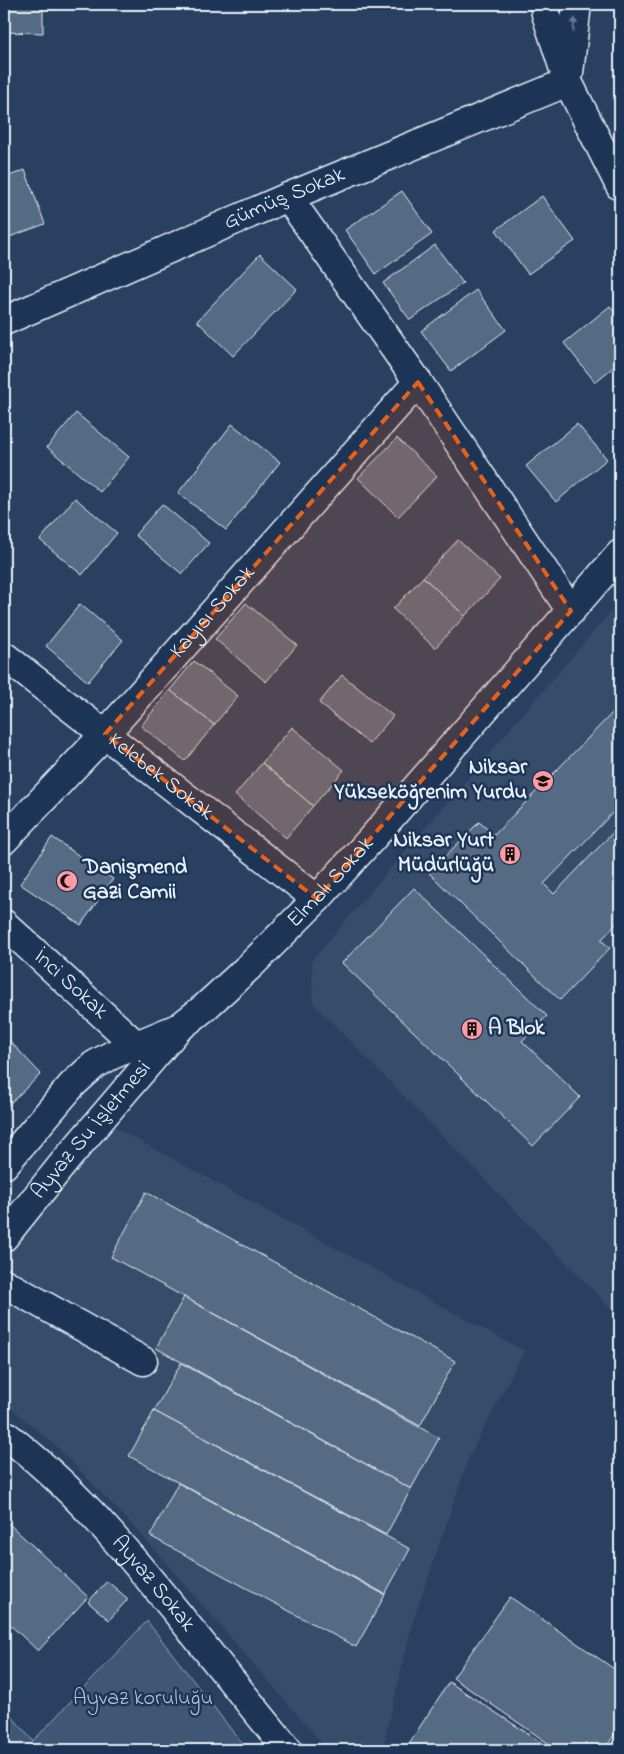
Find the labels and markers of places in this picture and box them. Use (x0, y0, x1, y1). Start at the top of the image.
place label: Niksar Yükseköğrenim Yurdu (333, 752, 528, 810)
school or university icon: Niksar Yükseköğrenim Yurdu (531, 769, 555, 793)
place label: Niksar Yurt Müdürlüğü (393, 825, 495, 883)
building icon: Niksar Yurt Müdürlüğü (498, 842, 522, 866)
place label: Danişmend Gazi Camii (82, 852, 188, 909)
mosque icon: Danişmend Gazi Camii (55, 869, 79, 893)
place label: A Blok (488, 1013, 546, 1045)
building icon: A Blok (460, 1017, 484, 1041)

